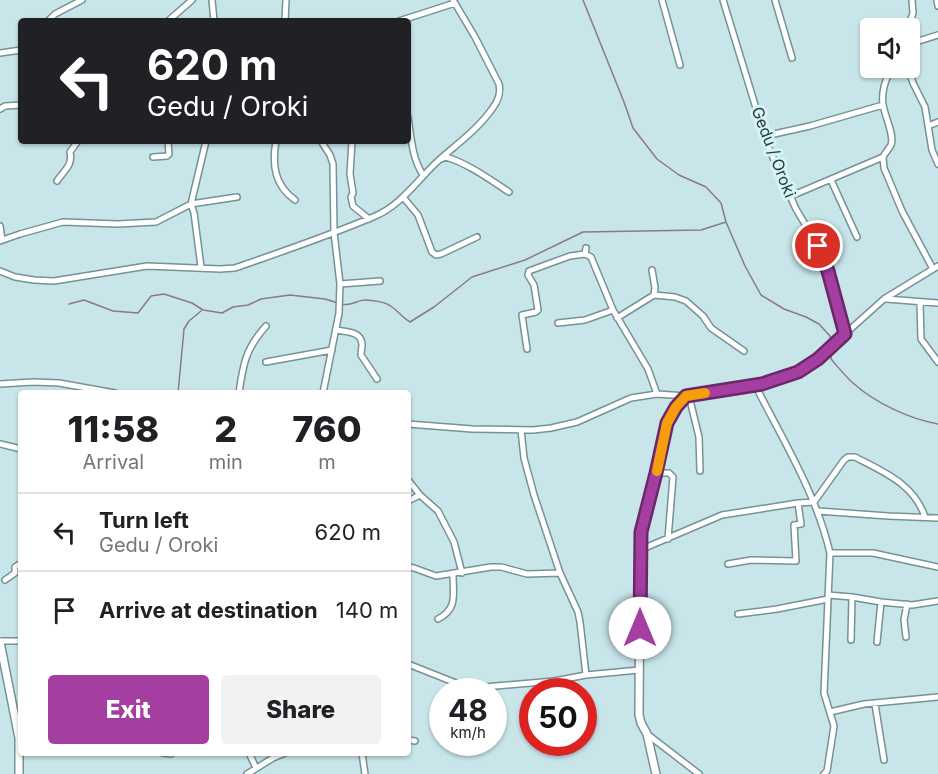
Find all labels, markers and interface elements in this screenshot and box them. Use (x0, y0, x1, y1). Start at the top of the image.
map controls (860, 18, 920, 78)
button: sound (860, 18, 920, 78)
text: 620 m (147, 39, 277, 90)
icon: left (48, 42, 126, 120)
text: Gedu / Oroki (147, 90, 308, 123)
street label: Gedu / Oroki (748, 104, 800, 200)
pin (792, 220, 843, 271)
icon: arrive (801, 229, 834, 262)
text: 11:58 (67, 407, 159, 451)
text: 2 (214, 407, 237, 451)
text: 760 (292, 407, 362, 451)
text: Arrival (83, 450, 144, 474)
text: min (209, 450, 243, 474)
text: m (318, 450, 336, 474)
text: Turn left (99, 507, 189, 533)
icon: left (48, 516, 81, 549)
text: 620 m (315, 519, 381, 545)
text: Gedu / Oroki (99, 533, 218, 557)
icon: arrive (48, 594, 81, 627)
position arrow (608, 596, 672, 660)
text: Arrive at destination (99, 597, 318, 623)
text: 140 m (336, 597, 398, 623)
button: Exit (48, 675, 209, 744)
button: Share (221, 675, 381, 744)
speed limit sign: 50 (519, 678, 597, 756)
text: 48 (448, 692, 488, 728)
text: km/h (450, 723, 486, 742)

